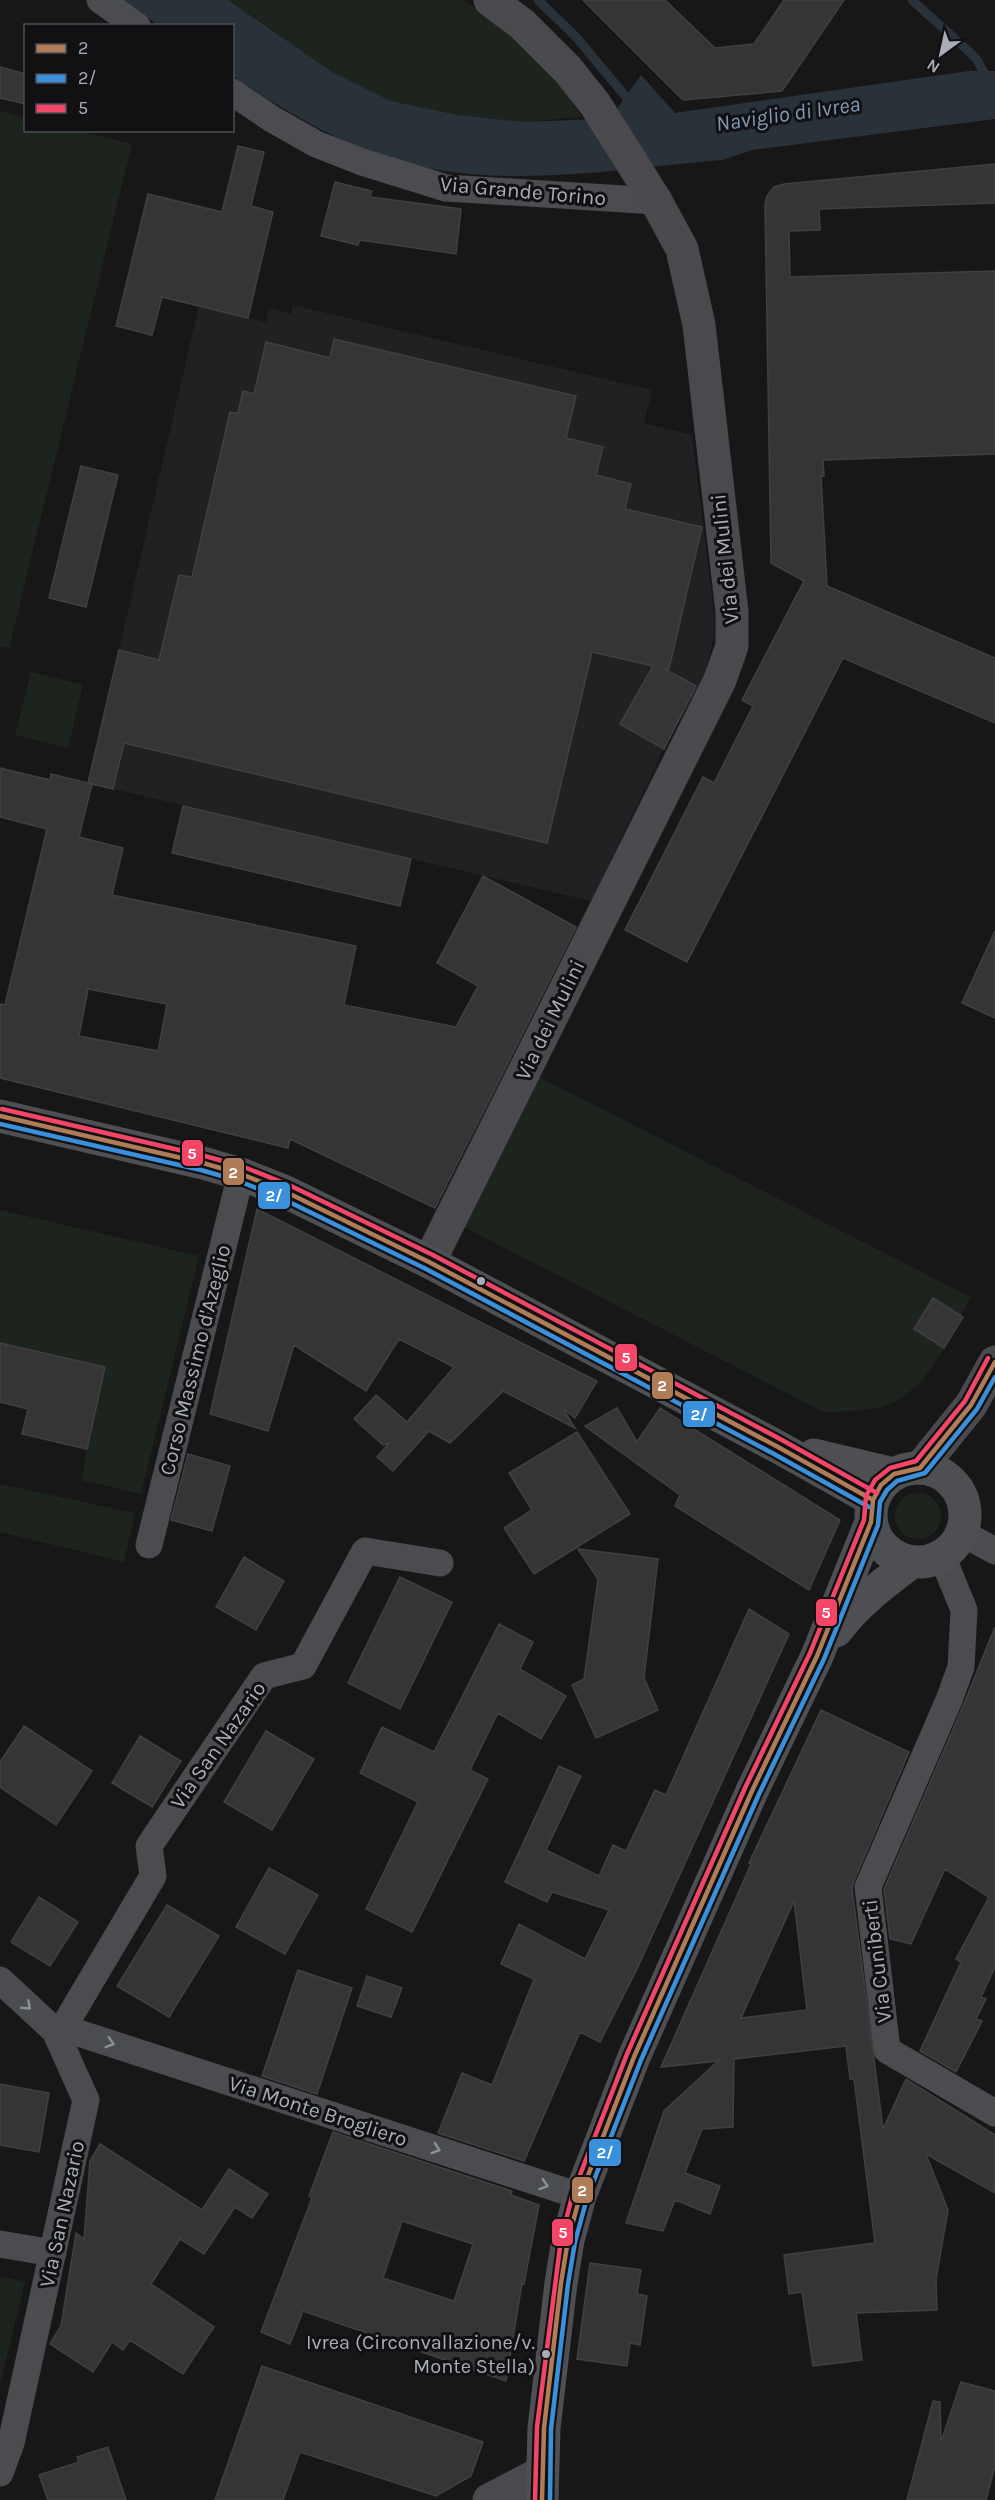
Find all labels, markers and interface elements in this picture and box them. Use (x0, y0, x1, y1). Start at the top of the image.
legend (24, 24, 234, 132)
north arrow (911, 24, 971, 84)
text: 2 (78, 37, 88, 59)
text: N (923, 55, 943, 77)
text: 2/ (78, 67, 96, 89)
water label: Naviglio di Ivrea (714, 91, 862, 137)
text: 5 (78, 97, 88, 119)
street label: Via Grande Torino (439, 172, 607, 210)
street label: Via dei Mulini (706, 493, 744, 625)
street label: Via dei Mulini (511, 956, 589, 1084)
line badge: 5 (181, 1139, 204, 1167)
text: 5 (187, 1144, 197, 1163)
line badge: 2 (222, 1157, 245, 1186)
text: 2 (228, 1163, 238, 1182)
line badge: 2/ (257, 1181, 291, 1210)
text: 2/ (265, 1186, 283, 1205)
street label: Corso Massimo d'Azeglio (155, 1242, 235, 1478)
unlabelled marker (475, 1275, 487, 1287)
line badge: 5 (614, 1343, 638, 1372)
text: 5 (621, 1348, 631, 1367)
line badge: 2 (651, 1371, 674, 1400)
text: 2 (657, 1376, 667, 1395)
line badge: 2/ (682, 1400, 716, 1428)
text: 2/ (690, 1405, 708, 1424)
line badge: 5 (815, 1598, 838, 1627)
text: 5 (821, 1603, 831, 1622)
street label: Via San Nazario (165, 1677, 271, 1813)
street label: Via Cuniberti (858, 1898, 896, 2024)
one-way arrow (21, 1999, 31, 2010)
one-way arrow (104, 2036, 115, 2049)
street label: Via Monte Brogliero (226, 2071, 410, 2151)
street label: Via San Nazario (35, 2138, 89, 2290)
line badge: 2/ (588, 2138, 622, 2167)
one-way arrow (430, 2142, 441, 2154)
text: 2/ (596, 2143, 614, 2162)
line badge: 2 (571, 2176, 594, 2204)
one-way arrow (538, 2177, 549, 2190)
text: 2 (577, 2181, 587, 2200)
line badge: 5 (551, 2218, 574, 2247)
text: 5 (558, 2223, 568, 2242)
place label: Ivrea (Circonvallazione/v. Monte Stella) (306, 2331, 535, 2378)
marker: Ivrea (Circonvallazione/v. Monte Stella) (540, 2348, 552, 2360)

